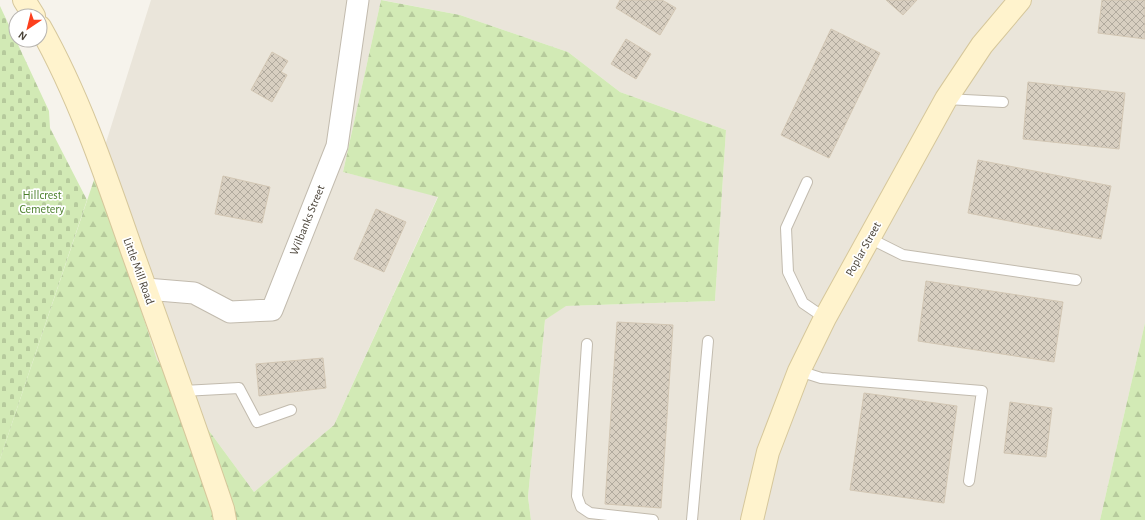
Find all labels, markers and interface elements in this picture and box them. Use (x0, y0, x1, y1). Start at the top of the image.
north arrow (8, 8, 48, 48)
text: N (16, 29, 29, 42)
street label: Wilbanks Street (287, 183, 327, 257)
park label: Hillcrest Cemetery (19, 189, 65, 216)
street label: Poplar Street (843, 220, 883, 278)
street label: Little Mill Road (121, 236, 157, 306)

